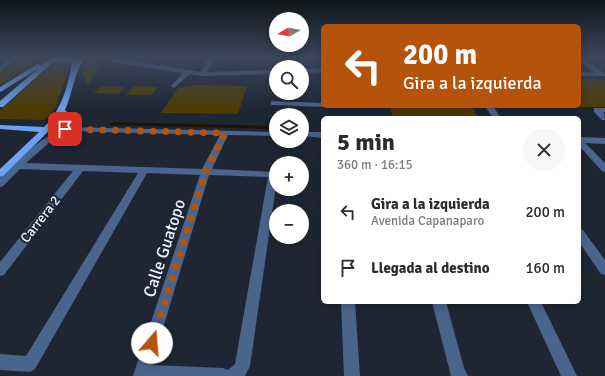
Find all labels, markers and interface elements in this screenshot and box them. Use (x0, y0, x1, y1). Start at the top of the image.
north arrow (269, 12, 309, 52)
map controls (269, 12, 309, 244)
text: 200 m (403, 38, 477, 72)
icon: left (337, 40, 389, 92)
button: search (269, 60, 309, 100)
text: Gira a la izquierda (403, 72, 542, 94)
button: layers (269, 108, 309, 148)
pin (48, 112, 82, 146)
icon: arrive (54, 118, 76, 140)
text: 5 min (337, 127, 395, 157)
button: close (523, 129, 565, 171)
button: + (269, 156, 309, 196)
text: 360 m · 16:15 (337, 157, 413, 173)
street label: Carrera 2 (17, 192, 64, 246)
text: Gira a la izquierda (371, 195, 490, 213)
street label: Calle Guatopo (139, 196, 190, 300)
icon: left (337, 201, 359, 223)
text: 200 m (525, 203, 565, 221)
button: − (269, 204, 309, 244)
text: Avenida Capanaparo (371, 213, 484, 229)
icon: arrive (337, 257, 359, 279)
text: Llegada al destino (371, 259, 490, 277)
text: 160 m (525, 259, 565, 277)
position arrow (131, 322, 173, 364)

